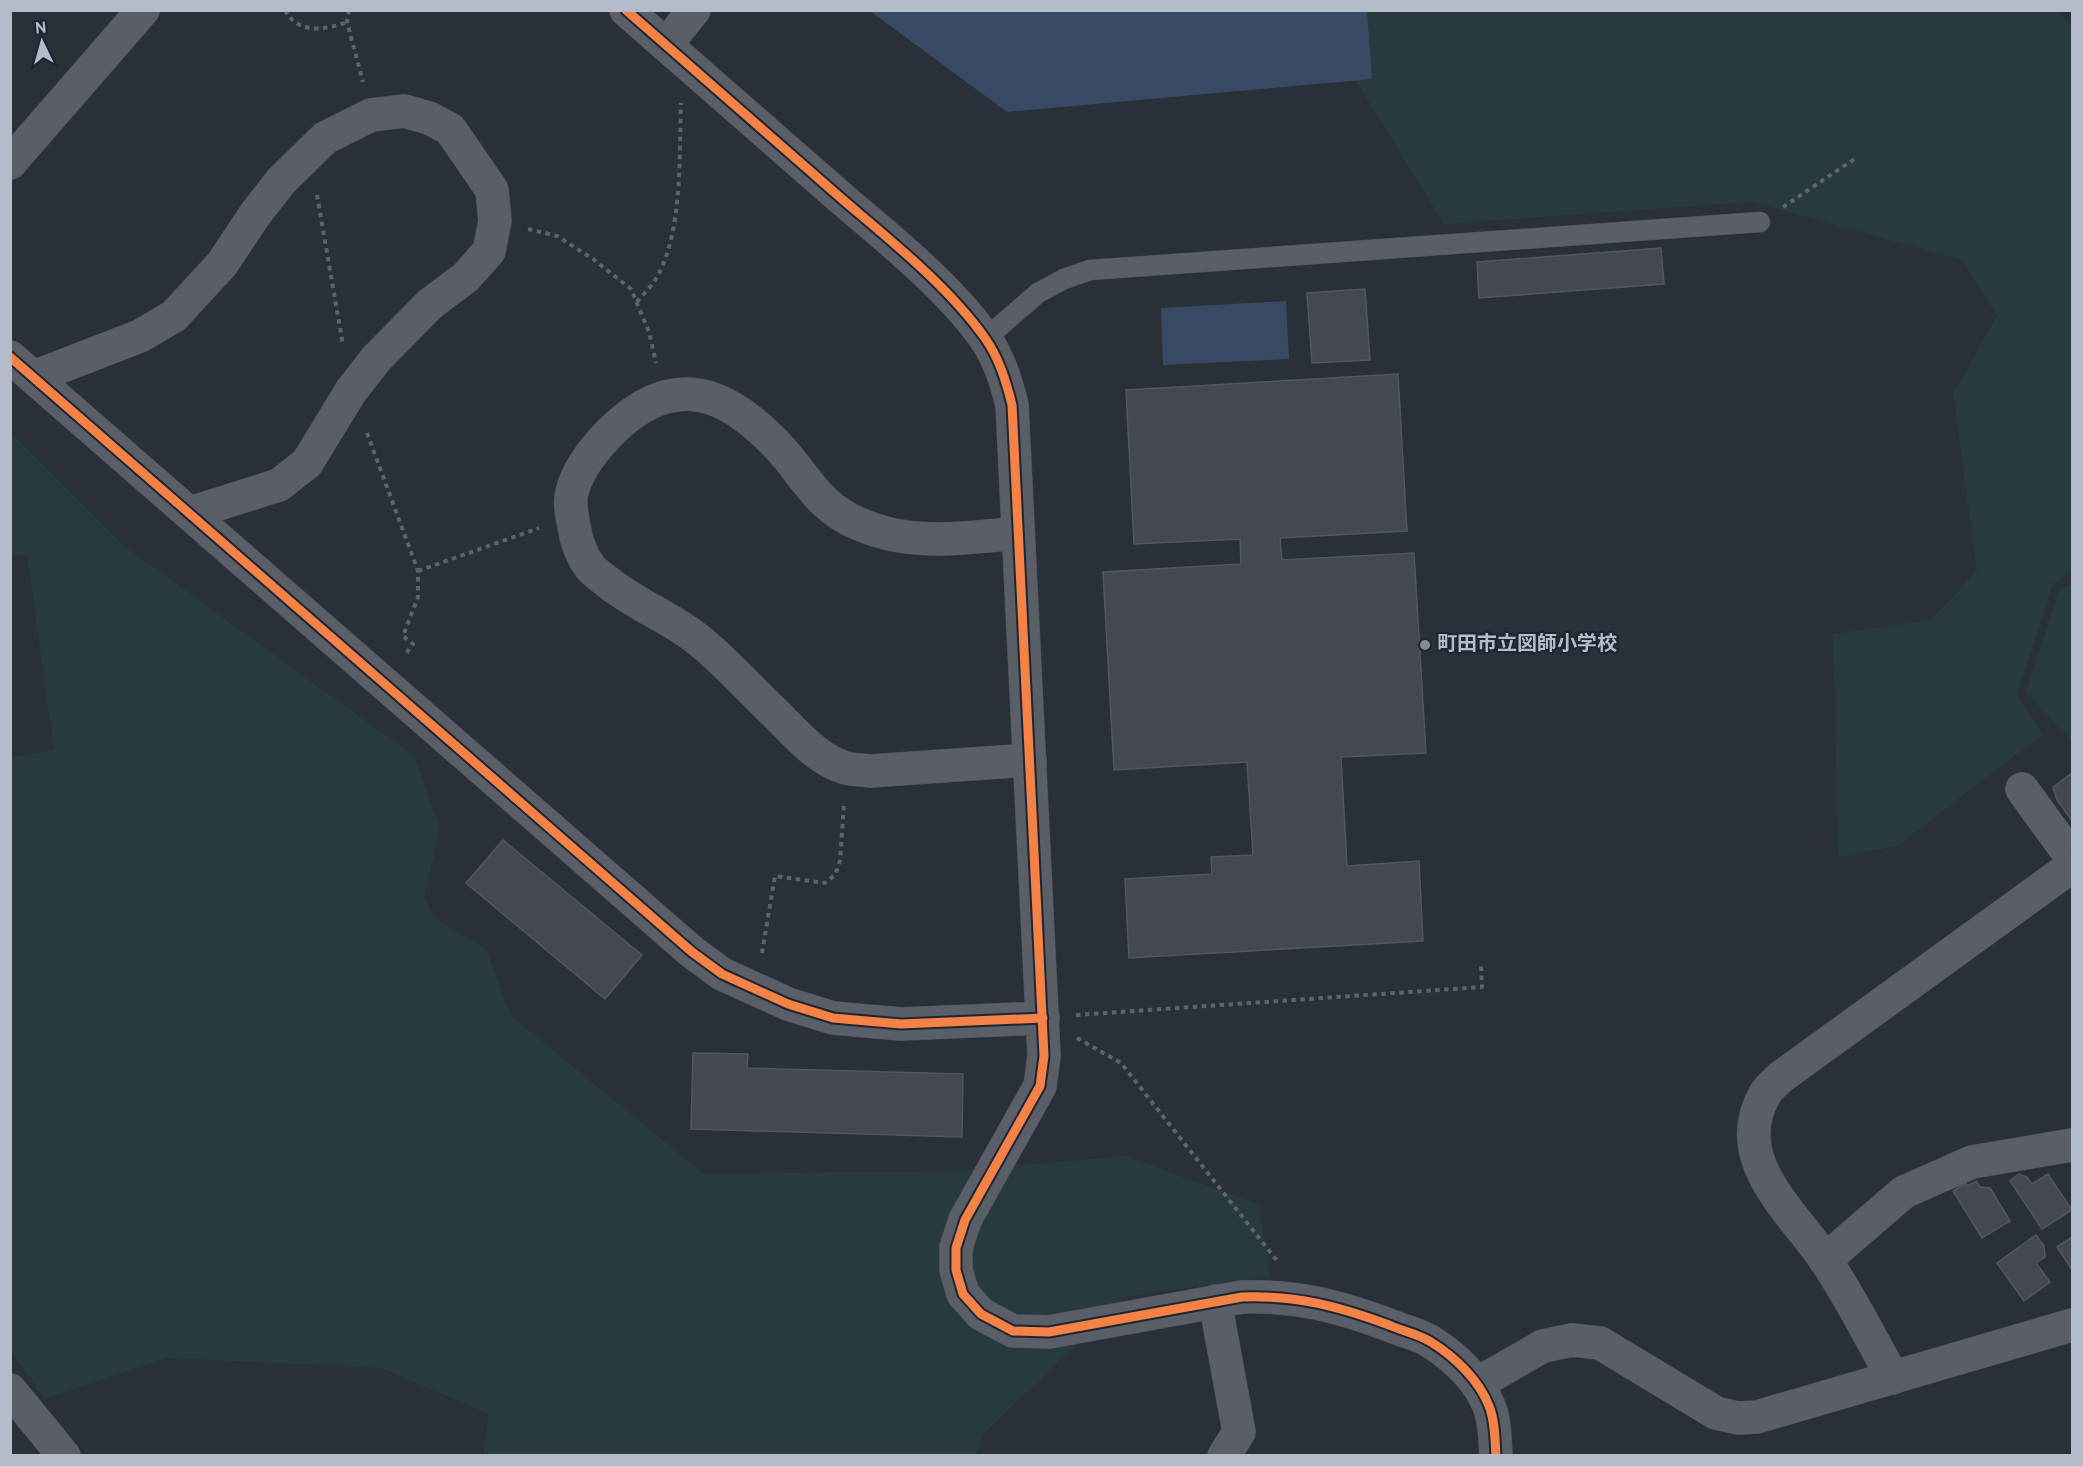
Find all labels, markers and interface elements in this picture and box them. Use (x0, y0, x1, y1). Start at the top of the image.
north arrow (12, 12, 72, 72)
text: N (34, 19, 47, 40)
place label: 町田市立図師小学校 (1437, 632, 1617, 658)
marker: 町田市立図師小学校 (1418, 638, 1432, 652)

